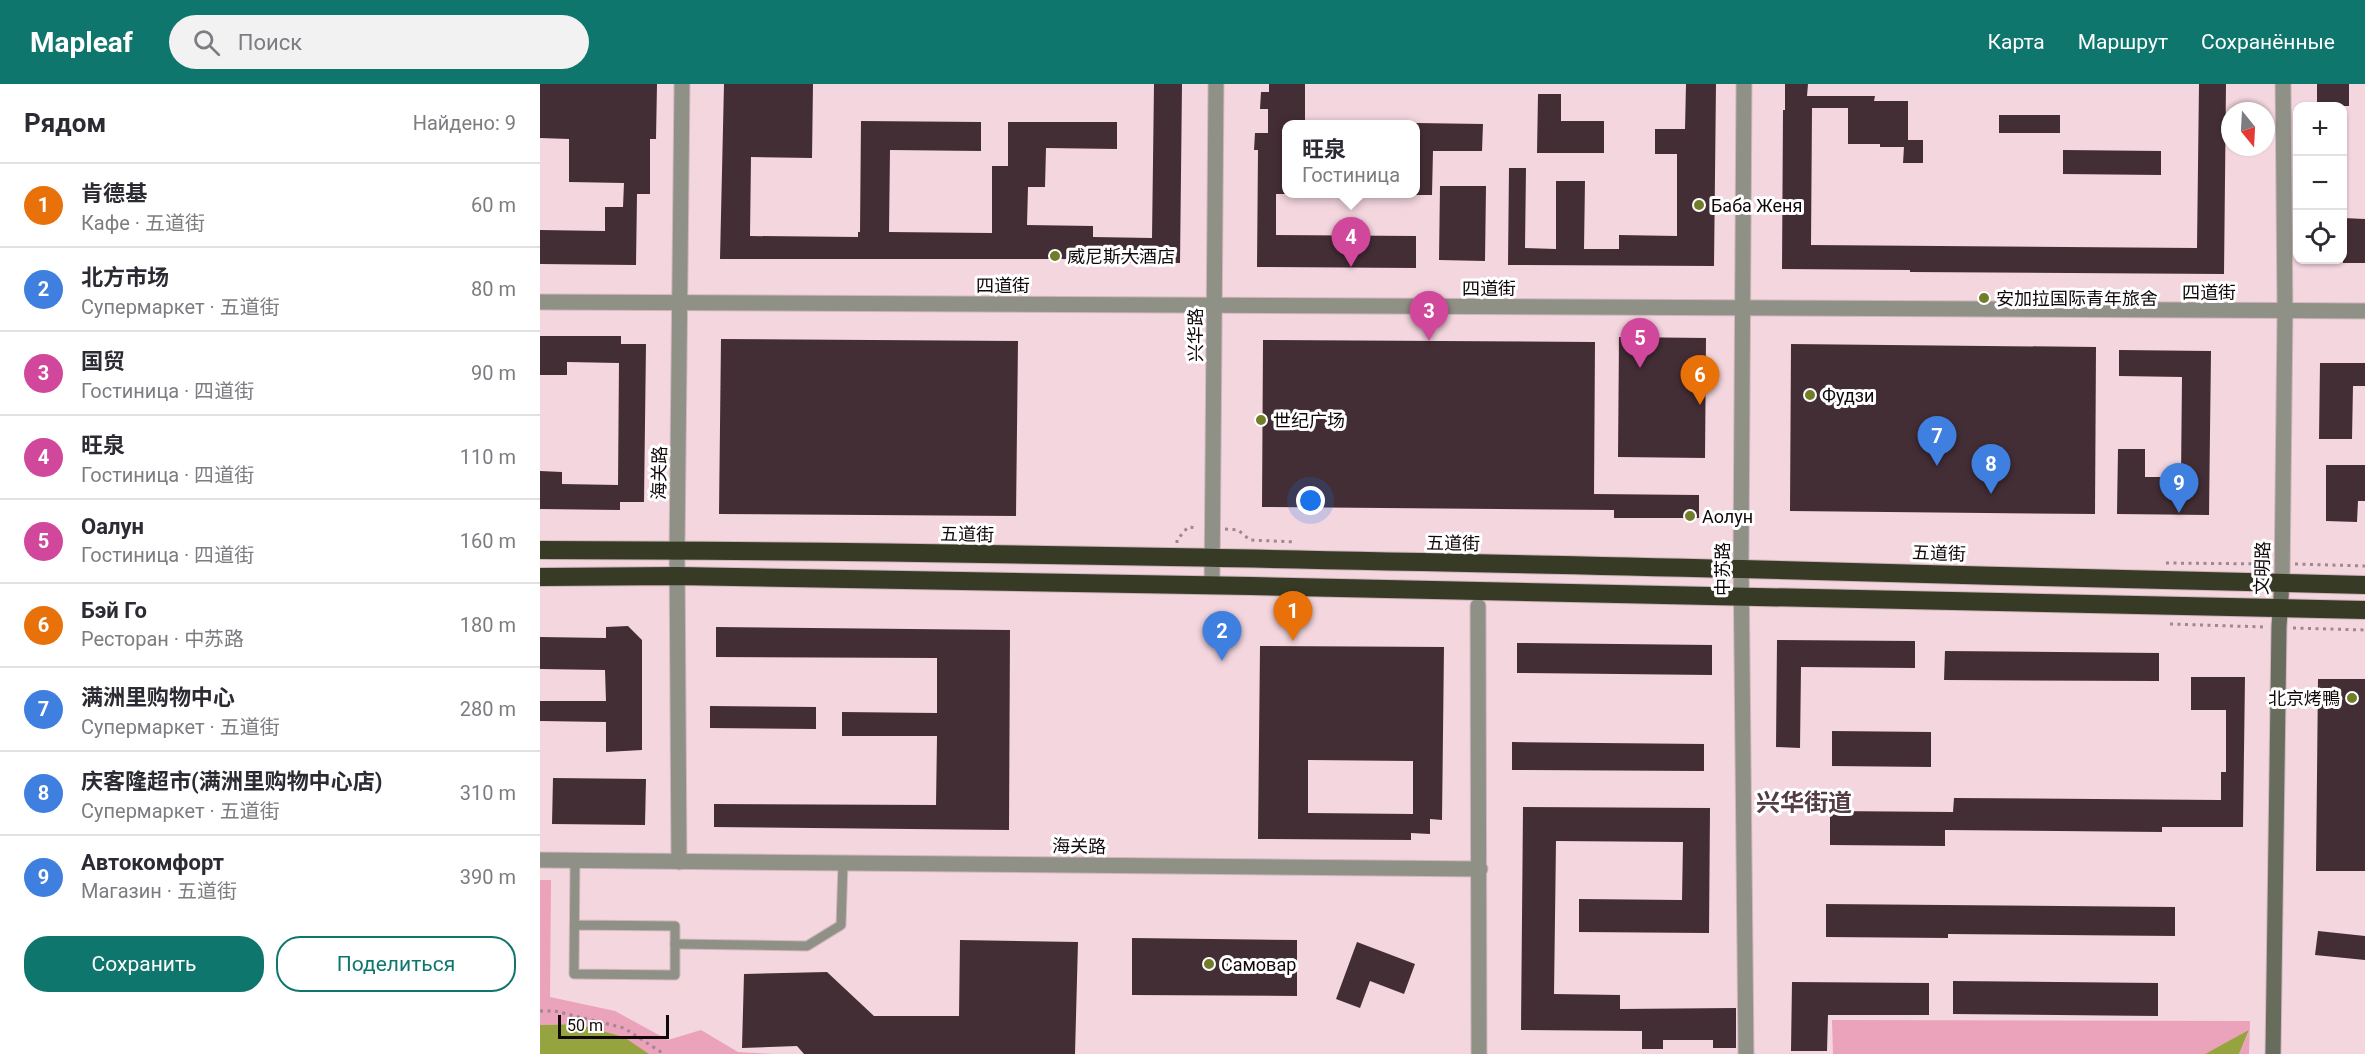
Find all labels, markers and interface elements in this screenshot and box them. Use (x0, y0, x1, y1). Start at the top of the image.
search box (169, 15, 589, 69)
text: Mapleaf (30, 26, 133, 59)
icon: search (190, 26, 223, 59)
text: Поиск (238, 30, 302, 55)
text: Карта (1988, 30, 2045, 54)
text: Маршрут (2078, 30, 2168, 54)
text: Сохранённые (2201, 30, 2335, 54)
north arrow (2221, 102, 2275, 156)
map controls (2293, 102, 2347, 264)
button: + (2293, 102, 2347, 156)
text: Рядом (24, 108, 106, 138)
text: Найдено: 9 (413, 111, 516, 135)
popup (1282, 120, 1420, 198)
text: 旺泉 (1302, 137, 1346, 162)
button: − (2293, 156, 2347, 210)
text: Гостиница (1302, 163, 1400, 187)
text: 肯德基 (81, 181, 147, 206)
text: 1 (38, 193, 49, 217)
text: 60 m (471, 193, 516, 217)
place label: Баба Женя (1711, 195, 1802, 216)
marker: Баба Женя (1692, 198, 1706, 212)
button: locate (2293, 210, 2347, 264)
text: Кафе · 五道街 (81, 211, 205, 235)
pin: 4 (1332, 218, 1370, 267)
place label: 威尼斯大酒店 (1067, 246, 1175, 267)
marker: 威尼斯大酒店 (1048, 249, 1062, 263)
text: 北方市场 (81, 265, 169, 290)
street label: 四道街 (976, 275, 1030, 296)
text: 2 (38, 277, 49, 301)
text: 80 m (471, 277, 516, 301)
street label: 四道街 (1462, 278, 1516, 299)
street label: 四道街 (2182, 282, 2236, 303)
place label: 安加拉国际青年旅舍 (1996, 288, 2158, 309)
marker: 安加拉国际青年旅舍 (1977, 291, 1991, 305)
pin: 3 (1410, 292, 1448, 341)
text: Супермаркет · 五道街 (81, 295, 280, 319)
street label: 兴华路 (1185, 308, 1206, 362)
pin: 5 (1620, 318, 1660, 368)
text: 国贸 (81, 349, 125, 374)
pin: 6 (1680, 356, 1720, 405)
text: 3 (38, 361, 49, 385)
text: 90 m (471, 361, 516, 385)
text: Гостиница · 四道街 (81, 379, 254, 403)
place label: Фудзи (1822, 385, 1874, 406)
marker: Фудзи (1803, 388, 1817, 402)
place label: 世纪广场 (1273, 410, 1345, 431)
marker: 世纪广场 (1254, 413, 1268, 427)
pin: 7 (1918, 416, 1956, 466)
text: 旺泉 (81, 433, 125, 458)
pin: 8 (1972, 444, 2010, 494)
text: 4 (38, 445, 49, 469)
text: 110 m (460, 445, 516, 469)
street label: 海关路 (648, 446, 670, 500)
text: Гостиница · 四道街 (81, 463, 254, 487)
pin: 9 (2160, 464, 2198, 513)
your location (1296, 486, 1325, 515)
place label: Аолун (1702, 506, 1753, 527)
marker: Аолун (1683, 509, 1697, 523)
text: Оалун (81, 514, 144, 539)
street label: 五道街 (940, 523, 994, 545)
text: 5 (38, 529, 49, 553)
text: 160 m (460, 529, 516, 553)
street label: 五道街 (1426, 532, 1480, 554)
street label: 文明路 (2251, 541, 2273, 595)
street label: 中苏路 (1712, 542, 1733, 596)
street label: 五道街 (1912, 542, 1966, 564)
text: Гостиница · 四道街 (81, 543, 254, 567)
pin: 1 (1274, 592, 1312, 641)
text: Бэй Го (81, 598, 147, 623)
pin: 2 (1202, 612, 1242, 661)
text: 6 (38, 613, 49, 637)
text: 180 m (460, 613, 516, 637)
text: Ресторан · 中苏路 (81, 627, 244, 651)
text: 满洲里购物中心 (81, 685, 235, 710)
place label: 北京烤鴨 (2268, 688, 2340, 709)
marker: 北京烤鴨 (2345, 691, 2359, 705)
text: 7 (38, 697, 49, 721)
text: 280 m (460, 697, 516, 721)
text: Супермаркет · 五道街 (81, 715, 280, 739)
text: 庆客隆超市(满洲里购物中心店) (81, 769, 382, 794)
text: 8 (38, 781, 49, 805)
text: 310 m (460, 781, 516, 805)
district label: 兴华街道 (1756, 789, 1852, 817)
text: Супермаркет · 五道街 (81, 799, 280, 823)
street label: 海关路 (1052, 835, 1106, 857)
text: Автокомфорт (81, 850, 224, 875)
text: 9 (38, 865, 49, 889)
text: 390 m (460, 865, 516, 889)
text: Магазин · 五道街 (81, 879, 237, 903)
button: Сохранить (24, 936, 264, 992)
button: Поделиться (276, 936, 516, 992)
place label: Самовар (1221, 954, 1296, 975)
marker: Самовар (1202, 957, 1216, 971)
scale bar (558, 1012, 669, 1040)
text: 50 m (567, 1016, 603, 1035)

